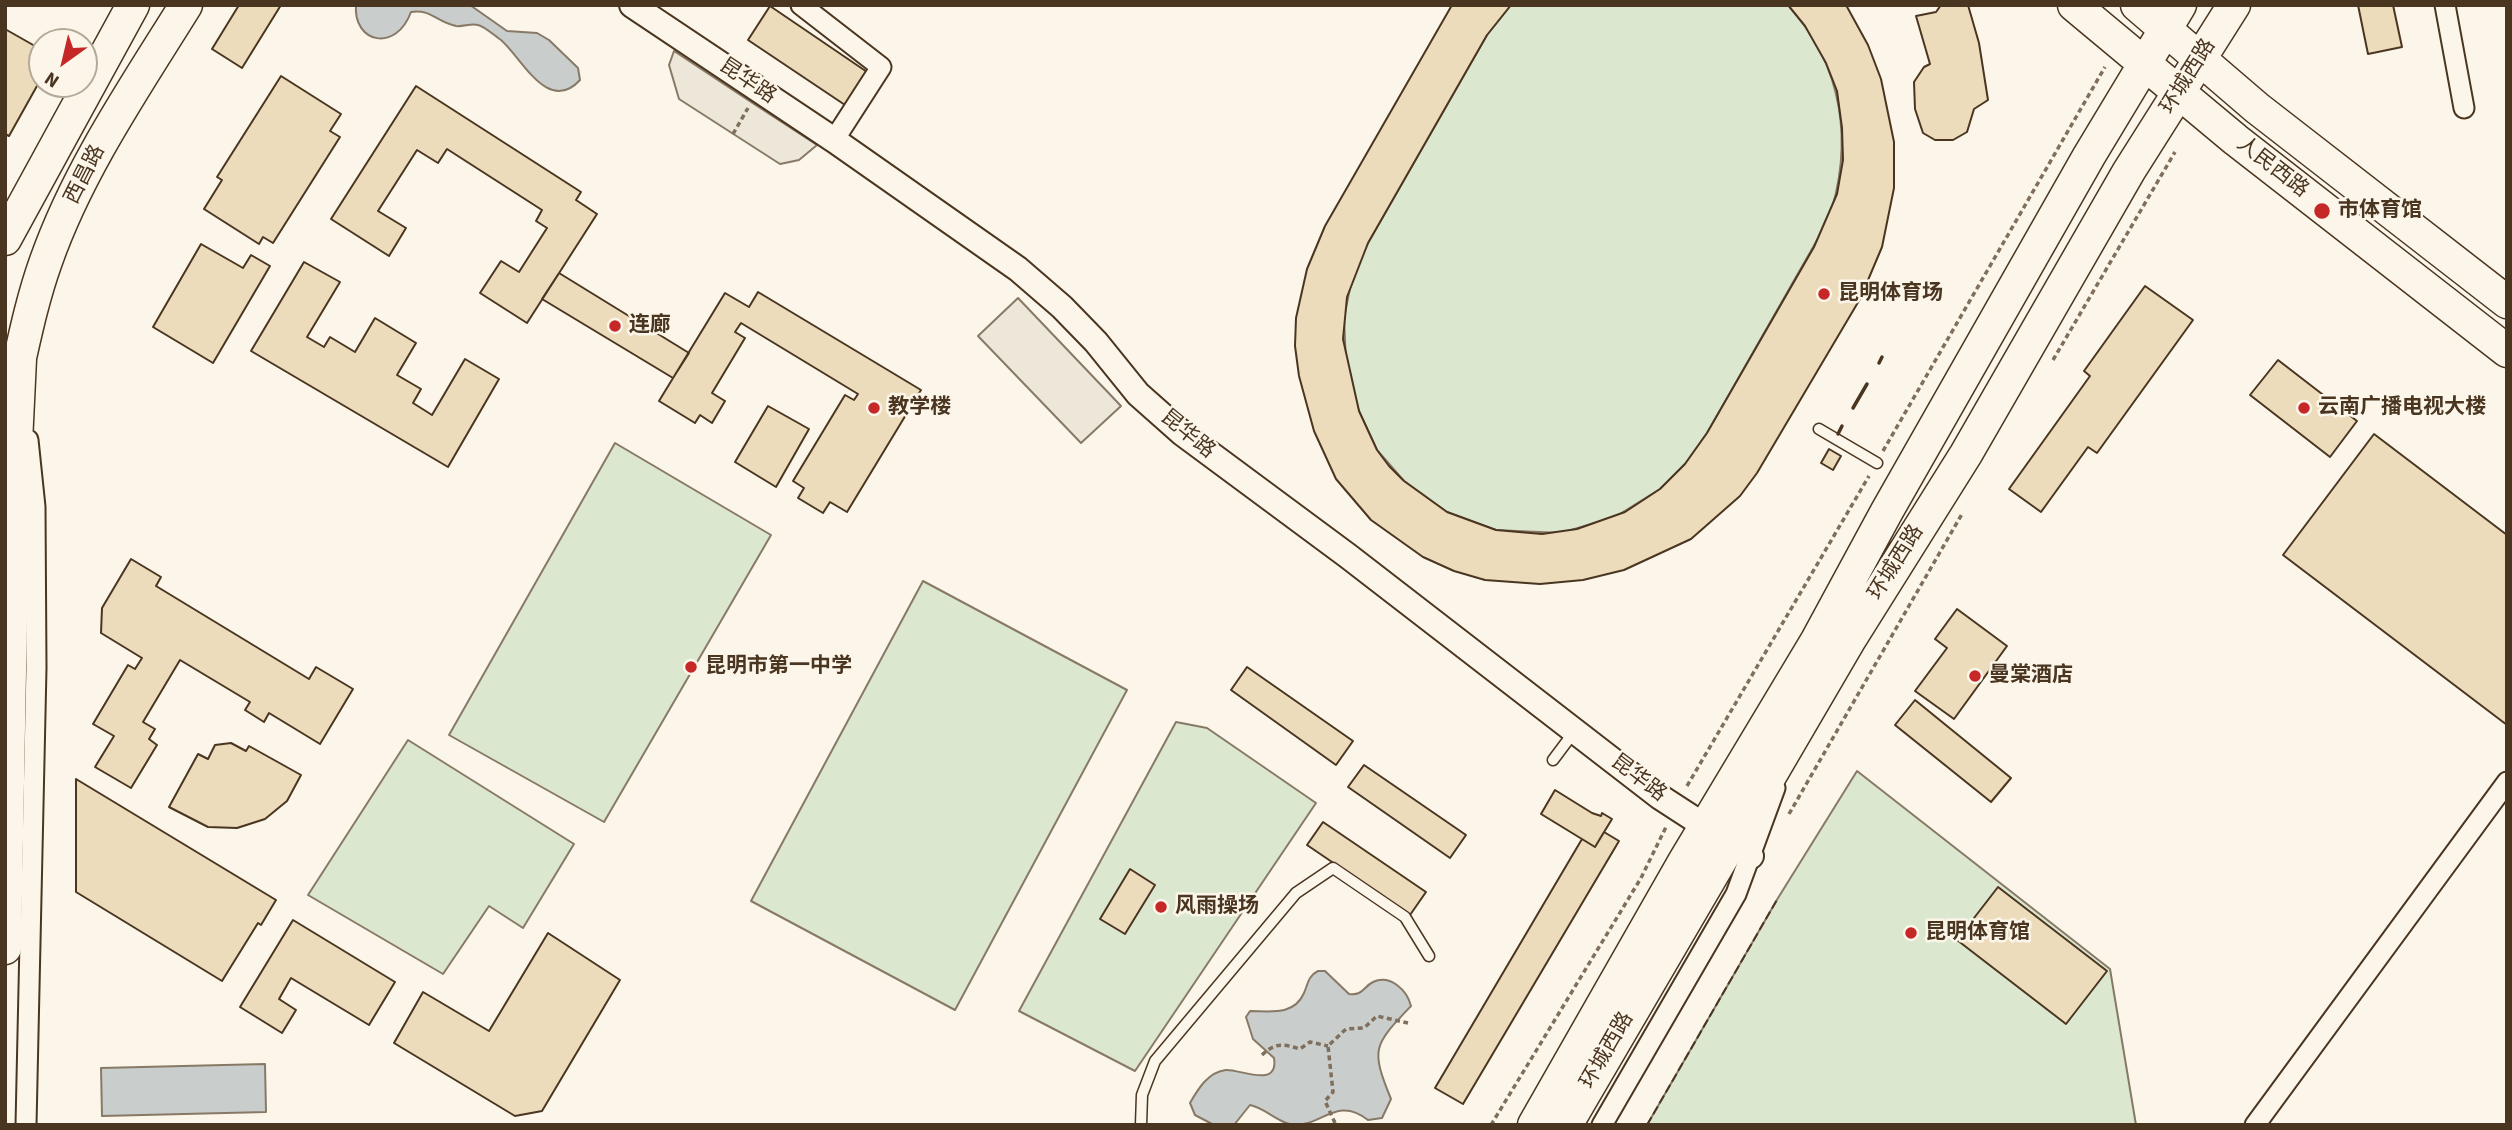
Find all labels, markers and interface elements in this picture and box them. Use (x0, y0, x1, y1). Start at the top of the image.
north arrow (28, 28, 98, 98)
street label: 环城西路 (2156, 35, 2222, 119)
street label: 昆华路 (714, 54, 780, 110)
text: N (39, 64, 65, 94)
street label: 人民西路 (2231, 132, 2313, 204)
street label: 西昌路 (60, 141, 112, 209)
place label: 市体育馆 (2338, 198, 2422, 224)
marker: 市体育馆 (2312, 201, 2332, 221)
place label: 昆明体育场 (1838, 281, 1943, 307)
marker: 昆明体育场 (1816, 286, 1832, 302)
place label: 连廊 (629, 313, 671, 339)
marker: 连廊 (607, 318, 623, 334)
place label: 教学楼 (888, 395, 951, 421)
place label: 云南广播电视大楼 (2318, 395, 2486, 421)
marker: 教学楼 (866, 400, 882, 416)
marker: 云南广播电视大楼 (2296, 400, 2312, 416)
street label: 昆华路 (1155, 405, 1219, 465)
street label: 环城西路 (1864, 521, 1930, 605)
place label: 昆明市第一中学 (705, 654, 852, 680)
marker: 昆明市第一中学 (683, 659, 699, 675)
place label: 曼棠酒店 (1989, 663, 2073, 689)
marker: 曼棠酒店 (1967, 668, 1983, 684)
street label: 昆华路 (1605, 750, 1671, 808)
place label: 风雨操场 (1175, 894, 1259, 920)
marker: 风雨操场 (1153, 899, 1169, 915)
place label: 昆明体育馆 (1925, 920, 2030, 946)
marker: 昆明体育馆 (1903, 925, 1919, 941)
street label: 环城西路 (1576, 1008, 1640, 1094)

